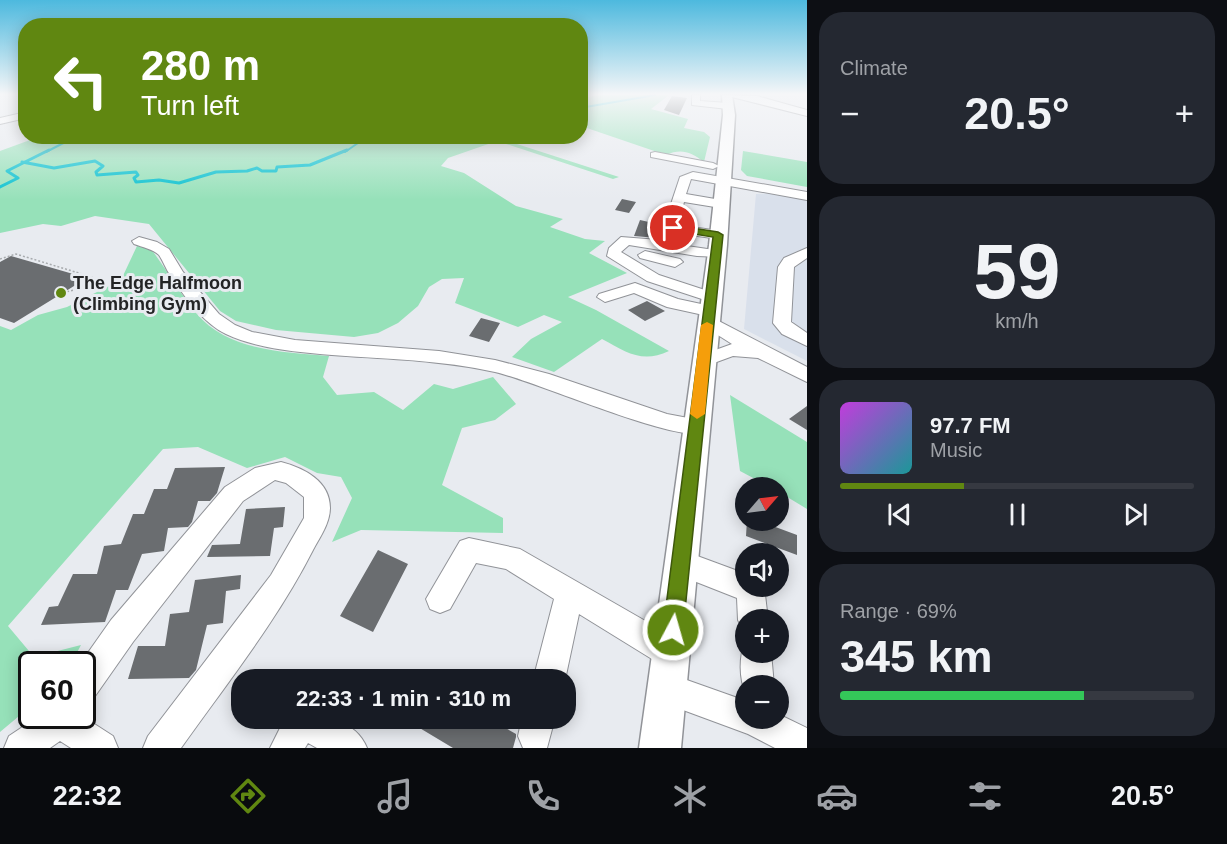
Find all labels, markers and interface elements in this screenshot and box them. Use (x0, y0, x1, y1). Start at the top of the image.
icon: left (42, 42, 120, 120)
text: 280 m (141, 42, 260, 89)
text: Climate (840, 57, 908, 79)
text: 20.5° (964, 88, 1070, 139)
text: Turn left (141, 91, 239, 121)
text: − (840, 95, 859, 132)
text: + (1175, 95, 1194, 132)
pin (647, 202, 698, 253)
icon: arrive (656, 211, 689, 244)
text: 59 (974, 227, 1060, 315)
place label: The Edge Halfmoon (Climbing Gym) (73, 273, 242, 314)
marker: The Edge Halfmoon (Climbing Gym) (54, 286, 68, 300)
text: km/h (995, 310, 1039, 332)
text: 97.7 FM (930, 413, 1011, 438)
text: Music (930, 439, 982, 461)
north arrow (735, 477, 789, 531)
map controls (735, 477, 789, 729)
icon: previous (883, 498, 916, 531)
icon: pause (1001, 498, 1034, 531)
icon: next (1119, 498, 1152, 531)
button: sound (735, 543, 789, 597)
position arrow (641, 598, 705, 662)
text: Range · 69% (840, 600, 957, 622)
button: + (735, 609, 789, 663)
text: 345 km (840, 631, 993, 682)
speed limit sign: 60 (18, 651, 96, 729)
button: − (735, 675, 789, 729)
text: 22:33 · 1 min · 310 m (296, 686, 511, 711)
icon: directions (227, 775, 269, 817)
icon: music (374, 775, 416, 817)
icon: phone (522, 775, 564, 817)
icon: climate (669, 775, 711, 817)
icon: car (816, 775, 858, 817)
icon: filters (964, 775, 1006, 817)
text: 22:32 (53, 781, 122, 811)
text: 20.5° (1111, 781, 1174, 811)

